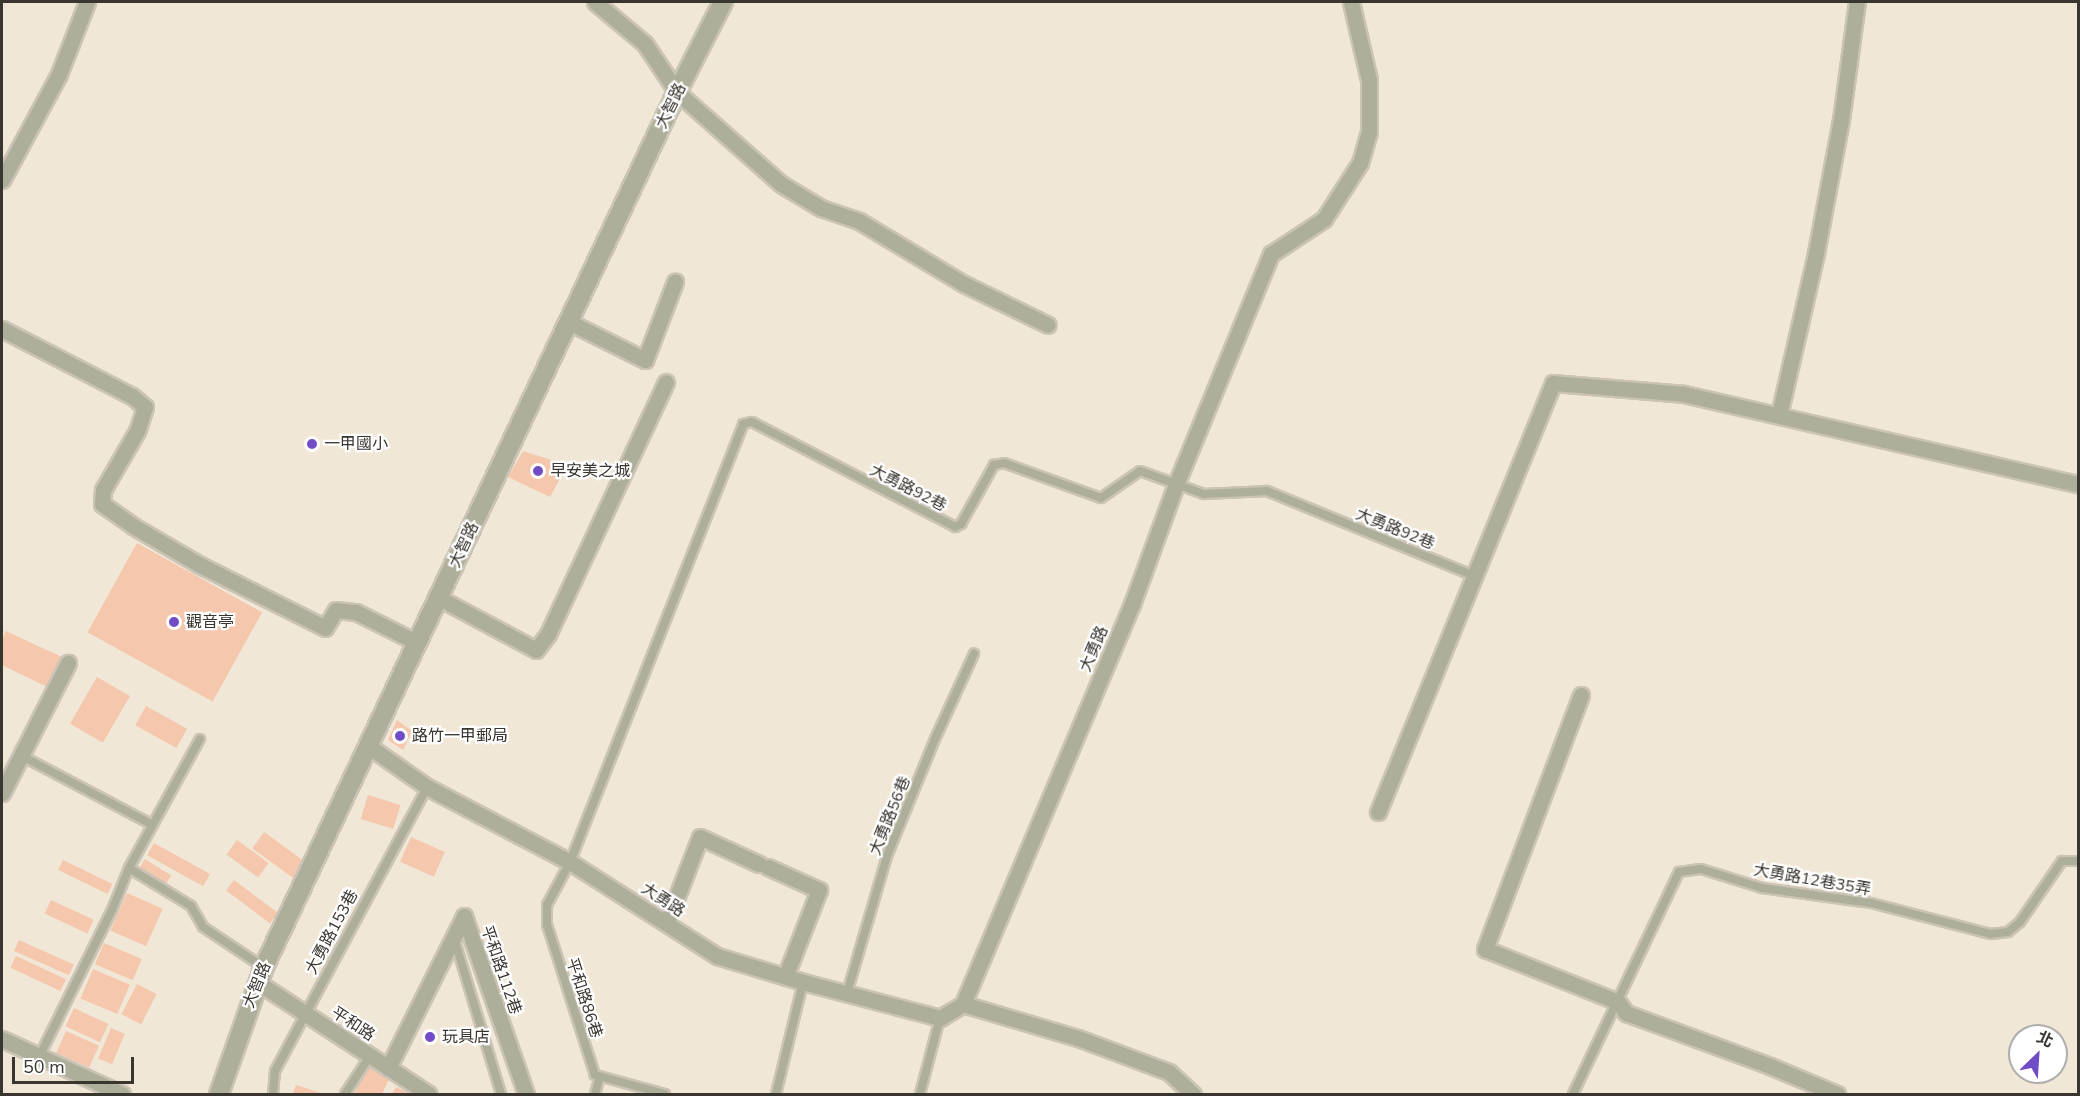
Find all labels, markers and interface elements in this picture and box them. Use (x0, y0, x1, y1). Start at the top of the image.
street label: 大智路 (652, 80, 690, 132)
place label: 一甲國小 (324, 434, 388, 454)
marker: 一甲國小 (305, 437, 319, 451)
place label: 早安美之城 (550, 461, 630, 481)
street label: 大勇路92巷 (867, 461, 949, 515)
marker: 早安美之城 (531, 464, 545, 478)
street label: 大勇路92巷 (1353, 505, 1437, 553)
street label: 大智路 (445, 519, 483, 571)
place label: 觀音亭 (186, 612, 234, 632)
marker: 觀音亭 (167, 615, 181, 629)
street label: 大勇路 (1076, 623, 1112, 675)
place label: 路竹一甲郵局 (412, 726, 508, 746)
marker: 路竹一甲郵局 (393, 729, 407, 743)
street label: 大勇路56巷 (866, 774, 914, 858)
street label: 大勇路12巷35弄 (1752, 860, 1872, 900)
street label: 大勇路 (638, 879, 688, 921)
street label: 大勇路153巷 (302, 887, 362, 977)
street label: 平和路112巷 (477, 923, 525, 1017)
street label: 平和路86巷 (562, 955, 606, 1041)
street label: 大智路 (239, 959, 275, 1011)
street label: 平和路 (328, 1003, 378, 1045)
north arrow (2008, 1024, 2068, 1084)
text: 北 (2033, 1026, 2057, 1053)
place label: 玩具店 (442, 1027, 490, 1047)
marker: 玩具店 (423, 1030, 437, 1044)
scale bar (15, 1045, 136, 1083)
text: 50 m (23, 1055, 65, 1079)

